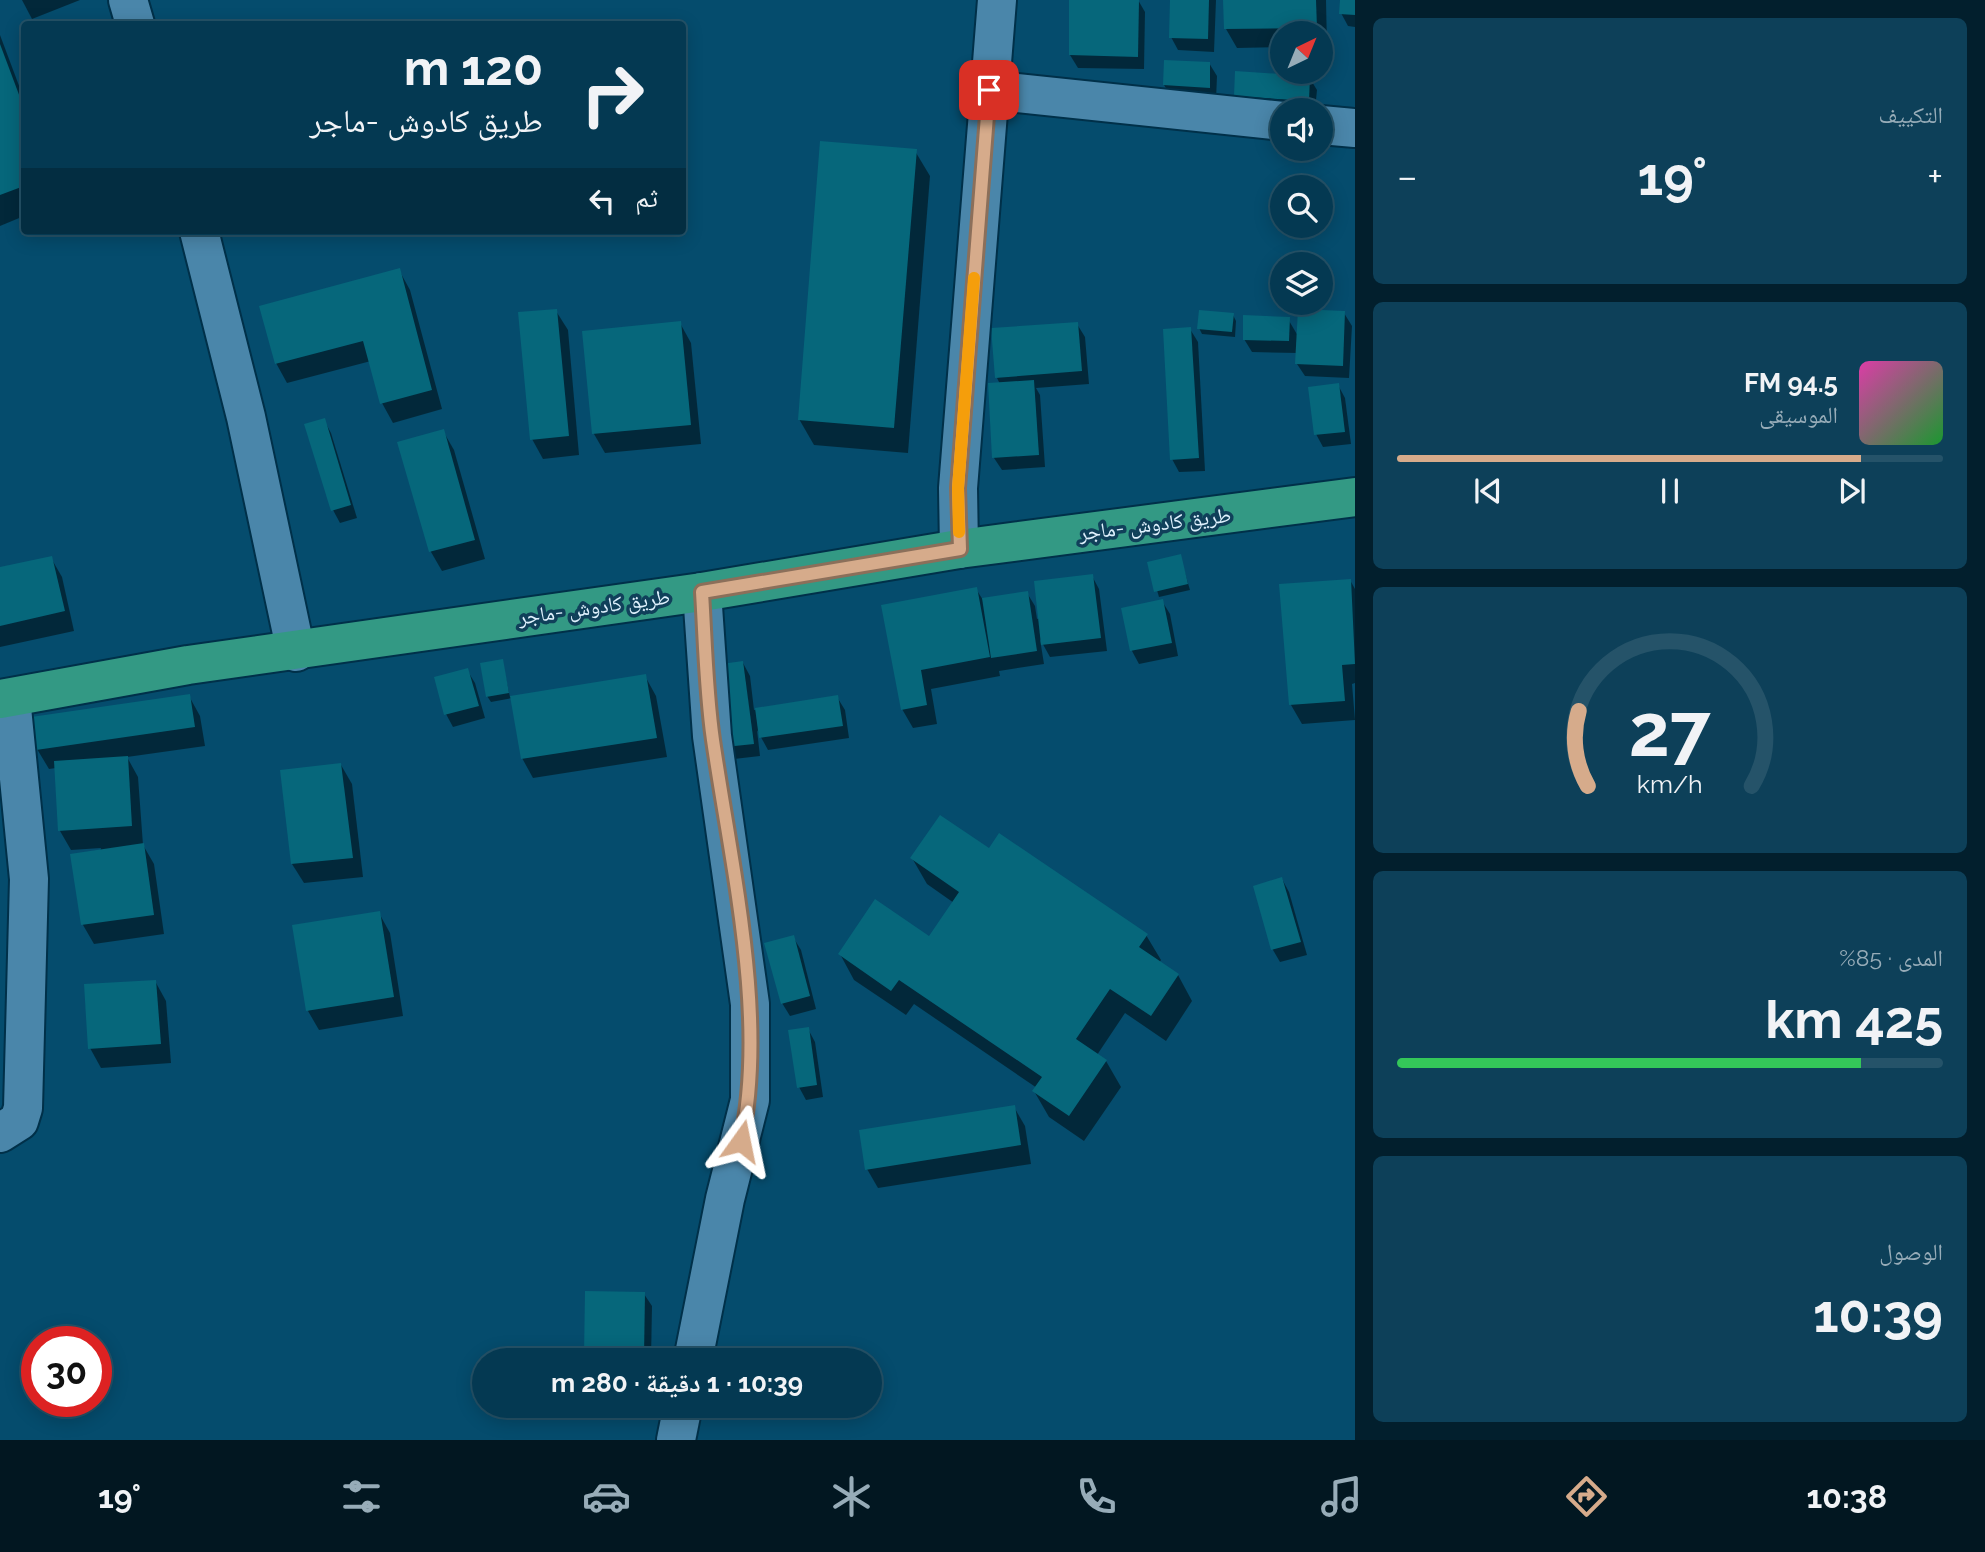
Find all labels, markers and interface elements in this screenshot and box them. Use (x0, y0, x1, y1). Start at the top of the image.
north arrow (1270, 21, 1334, 84)
map controls (1270, 21, 1333, 315)
text: 120 m (404, 39, 543, 96)
icon: right (567, 49, 658, 140)
pin (959, 60, 1019, 120)
icon: arrive (970, 71, 1008, 109)
button: sound (1270, 98, 1333, 161)
text: التكييف (1878, 101, 1943, 128)
text: طريق كادوش -ماجر (310, 102, 543, 139)
text: 19° (1638, 146, 1707, 207)
text: − (1397, 154, 1417, 199)
text: + (1927, 154, 1943, 199)
button: search (1270, 175, 1333, 238)
icon: left (583, 182, 621, 220)
text: ثم (635, 183, 658, 213)
button: layers (1270, 252, 1333, 315)
text: 94.5 FM (1744, 368, 1838, 398)
text: الموسيقى (1759, 401, 1838, 428)
icon: previous (1469, 472, 1507, 510)
icon: pause (1651, 472, 1689, 510)
icon: next (1833, 472, 1871, 510)
street label: طريق كادوش -ماجر (1076, 502, 1233, 546)
street label: طريق كادوش -ماجر (515, 583, 672, 631)
text: 27 (1629, 688, 1711, 773)
text: km/h (1637, 769, 1703, 799)
text: المدى · 85% (1839, 944, 1943, 971)
text: 425 km (1765, 989, 1943, 1050)
position arrow (704, 1104, 778, 1178)
text: الوصول (1879, 1238, 1943, 1265)
text: 10:39 (1813, 1283, 1943, 1344)
speed limit sign: 30 (21, 1326, 112, 1417)
text: 10:39 · 1 دقيقة · 280 m (551, 1368, 803, 1398)
icon: filters (337, 1472, 386, 1521)
icon: car (582, 1472, 631, 1521)
icon: climate (827, 1472, 876, 1521)
icon: phone (1072, 1472, 1121, 1521)
icon: music (1317, 1472, 1366, 1521)
icon: directions (1562, 1472, 1611, 1521)
text: 19° (98, 1478, 141, 1515)
text: 10:38 (1806, 1478, 1887, 1515)

